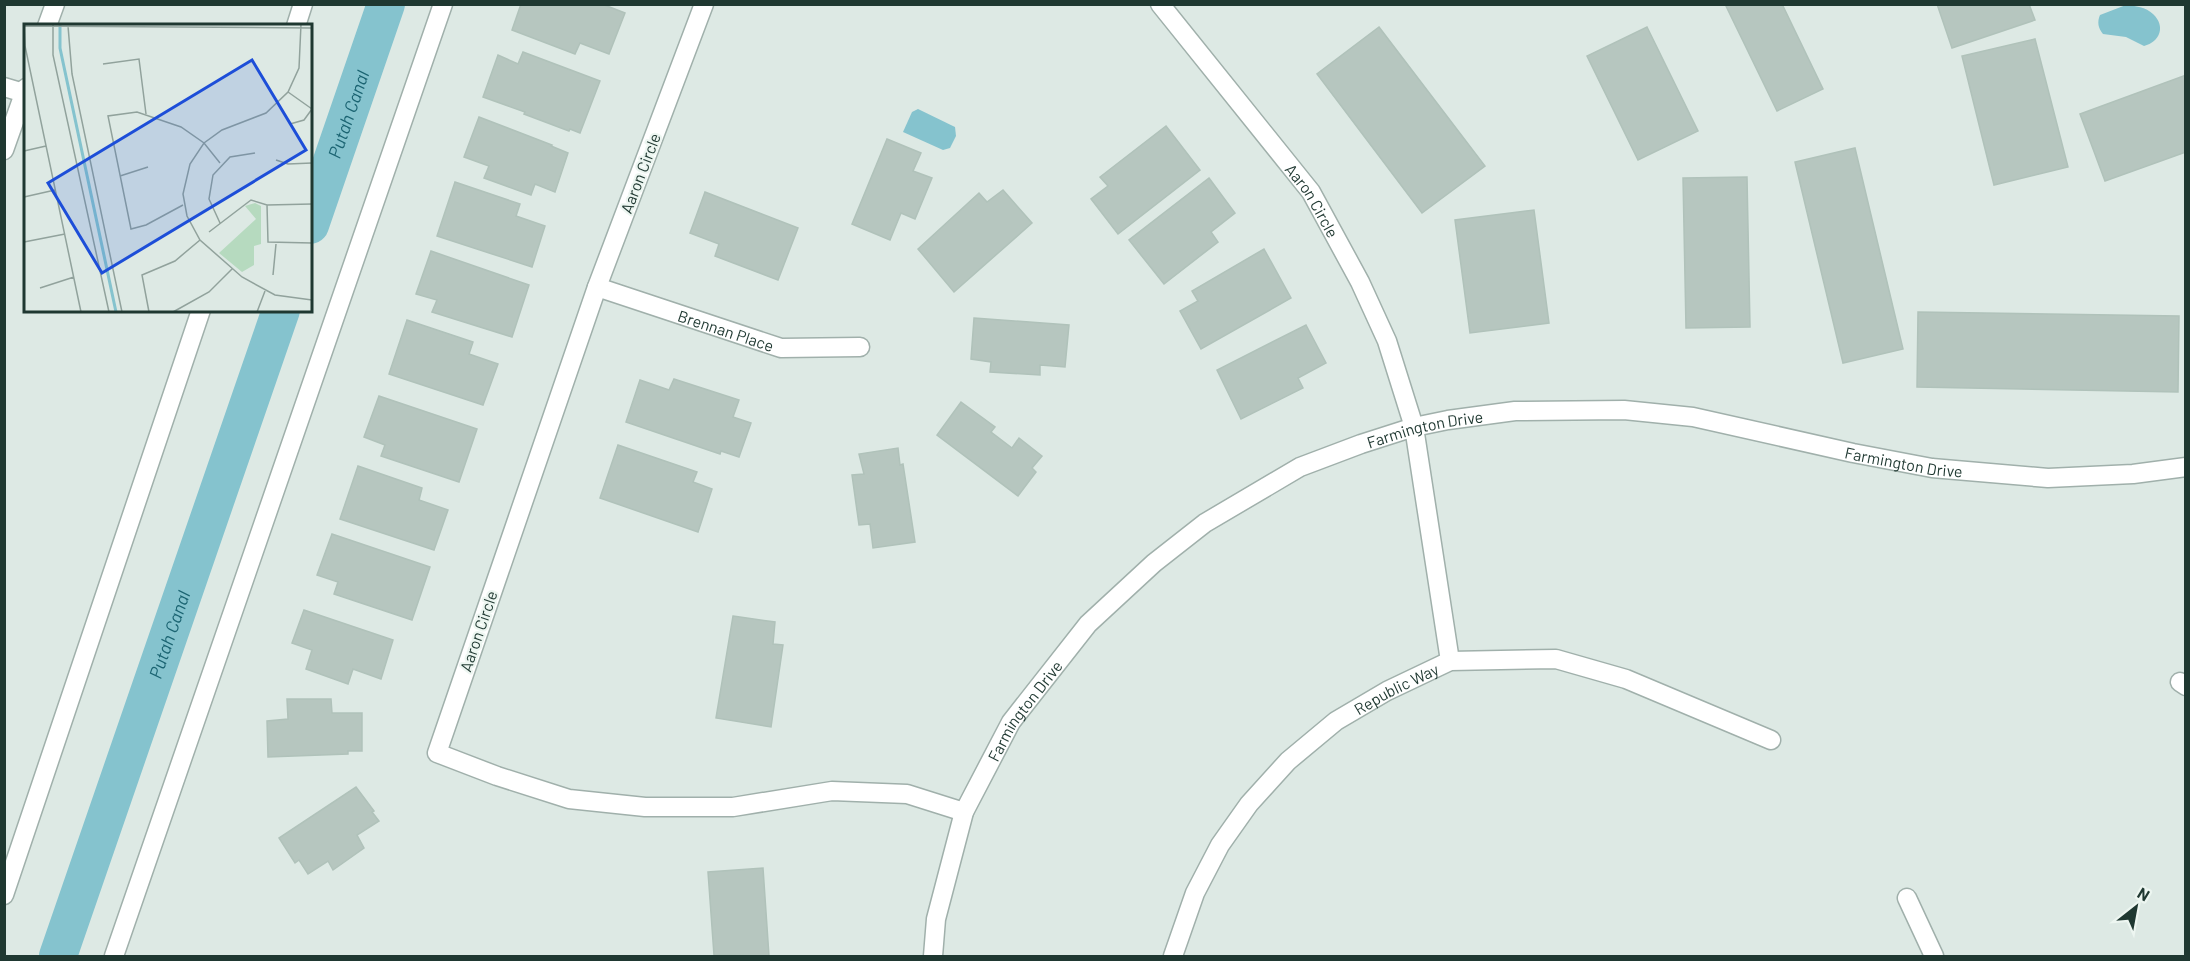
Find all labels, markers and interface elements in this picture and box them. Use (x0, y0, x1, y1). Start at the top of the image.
inset map (24, 24, 312, 312)
water label: Putah Canal (323, 68, 373, 161)
street label: Aaron Circle (616, 130, 664, 216)
street label: Aaron Circle (1282, 159, 1343, 240)
street label: Brennan Place (676, 305, 776, 355)
street label: Farmington Drive (1364, 406, 1484, 451)
street label: Farmington Drive (1843, 442, 1963, 480)
water label: Putah Canal (144, 588, 194, 681)
street label: Aaron Circle (455, 588, 501, 674)
street label: Farmington Drive (983, 656, 1066, 764)
street label: Republic Way (1350, 658, 1442, 718)
north arrow (2106, 877, 2166, 937)
text: N (2135, 883, 2153, 905)

